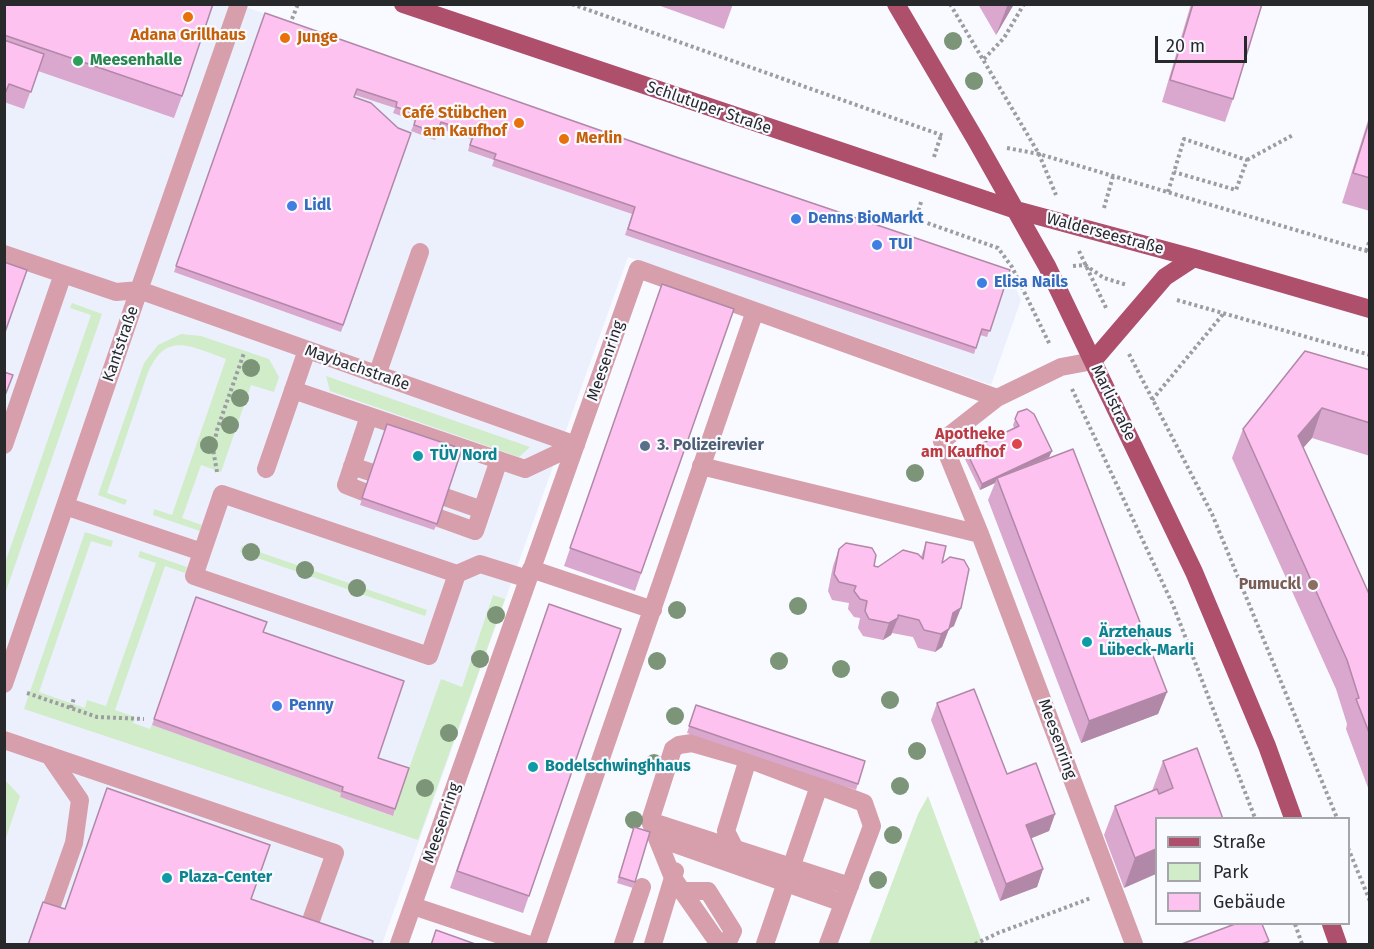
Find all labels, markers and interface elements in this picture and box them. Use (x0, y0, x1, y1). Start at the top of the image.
marker: Adana Grillhaus (181, 10, 195, 24)
scale bar (1158, 24, 1250, 62)
place label: Adana Grillhaus (130, 26, 246, 46)
place label: Junge (297, 28, 338, 48)
marker: Junge (278, 31, 292, 45)
text: 20 m (1166, 35, 1205, 57)
place label: Meesenhalle (90, 51, 182, 71)
marker: Meesenhalle (71, 54, 85, 68)
street label: Schlutuper Straße (644, 78, 774, 138)
place label: Café Stübchen am Kaufhof (402, 104, 507, 142)
marker: Café Stübchen am Kaufhof (512, 116, 526, 130)
place label: Merlin (576, 129, 622, 149)
marker: Merlin (557, 132, 571, 146)
place label: Lidl (304, 196, 331, 216)
marker: Lidl (285, 199, 299, 213)
place label: Denns BioMarkt (808, 209, 924, 229)
street label: Walderseestraße (1044, 209, 1166, 259)
marker: Denns BioMarkt (789, 212, 803, 226)
place label: TUI (889, 235, 913, 255)
marker: TUI (870, 238, 884, 252)
place label: Elisa Nails (994, 273, 1068, 293)
marker: Elisa Nails (975, 276, 989, 290)
street label: Kantstraße (99, 304, 143, 384)
street label: Meesenring (583, 318, 629, 404)
street label: Maybachstraße (302, 341, 412, 395)
street label: Marlistraße (1086, 362, 1140, 444)
place label: Apotheke am Kaufhof (921, 425, 1005, 463)
place label: 3. Polizeirevier (657, 436, 764, 456)
marker: Apotheke am Kaufhof (1010, 437, 1024, 451)
marker: 3. Polizeirevier (638, 439, 652, 453)
place label: TÜV Nord (430, 446, 497, 466)
marker: TÜV Nord (411, 449, 425, 463)
place label: Pumuckl (1239, 575, 1301, 595)
marker: Pumuckl (1306, 578, 1320, 592)
place label: Ärztehaus Lübeck-Marli (1099, 623, 1194, 661)
marker: Ärztehaus Lübeck-Marli (1080, 635, 1094, 649)
place label: Penny (289, 696, 334, 716)
street label: Meesenring (1034, 696, 1080, 782)
marker: Penny (270, 699, 284, 713)
place label: Bodelschwinghhaus (545, 757, 691, 777)
marker: Bodelschwinghhaus (526, 760, 540, 774)
street label: Meesenring (419, 780, 465, 866)
legend (1155, 817, 1350, 925)
text: Straße (1213, 831, 1266, 853)
text: Park (1213, 861, 1248, 883)
place label: Plaza-Center (179, 868, 272, 888)
marker: Plaza-Center (160, 871, 174, 885)
text: Gebäude (1213, 891, 1286, 913)

